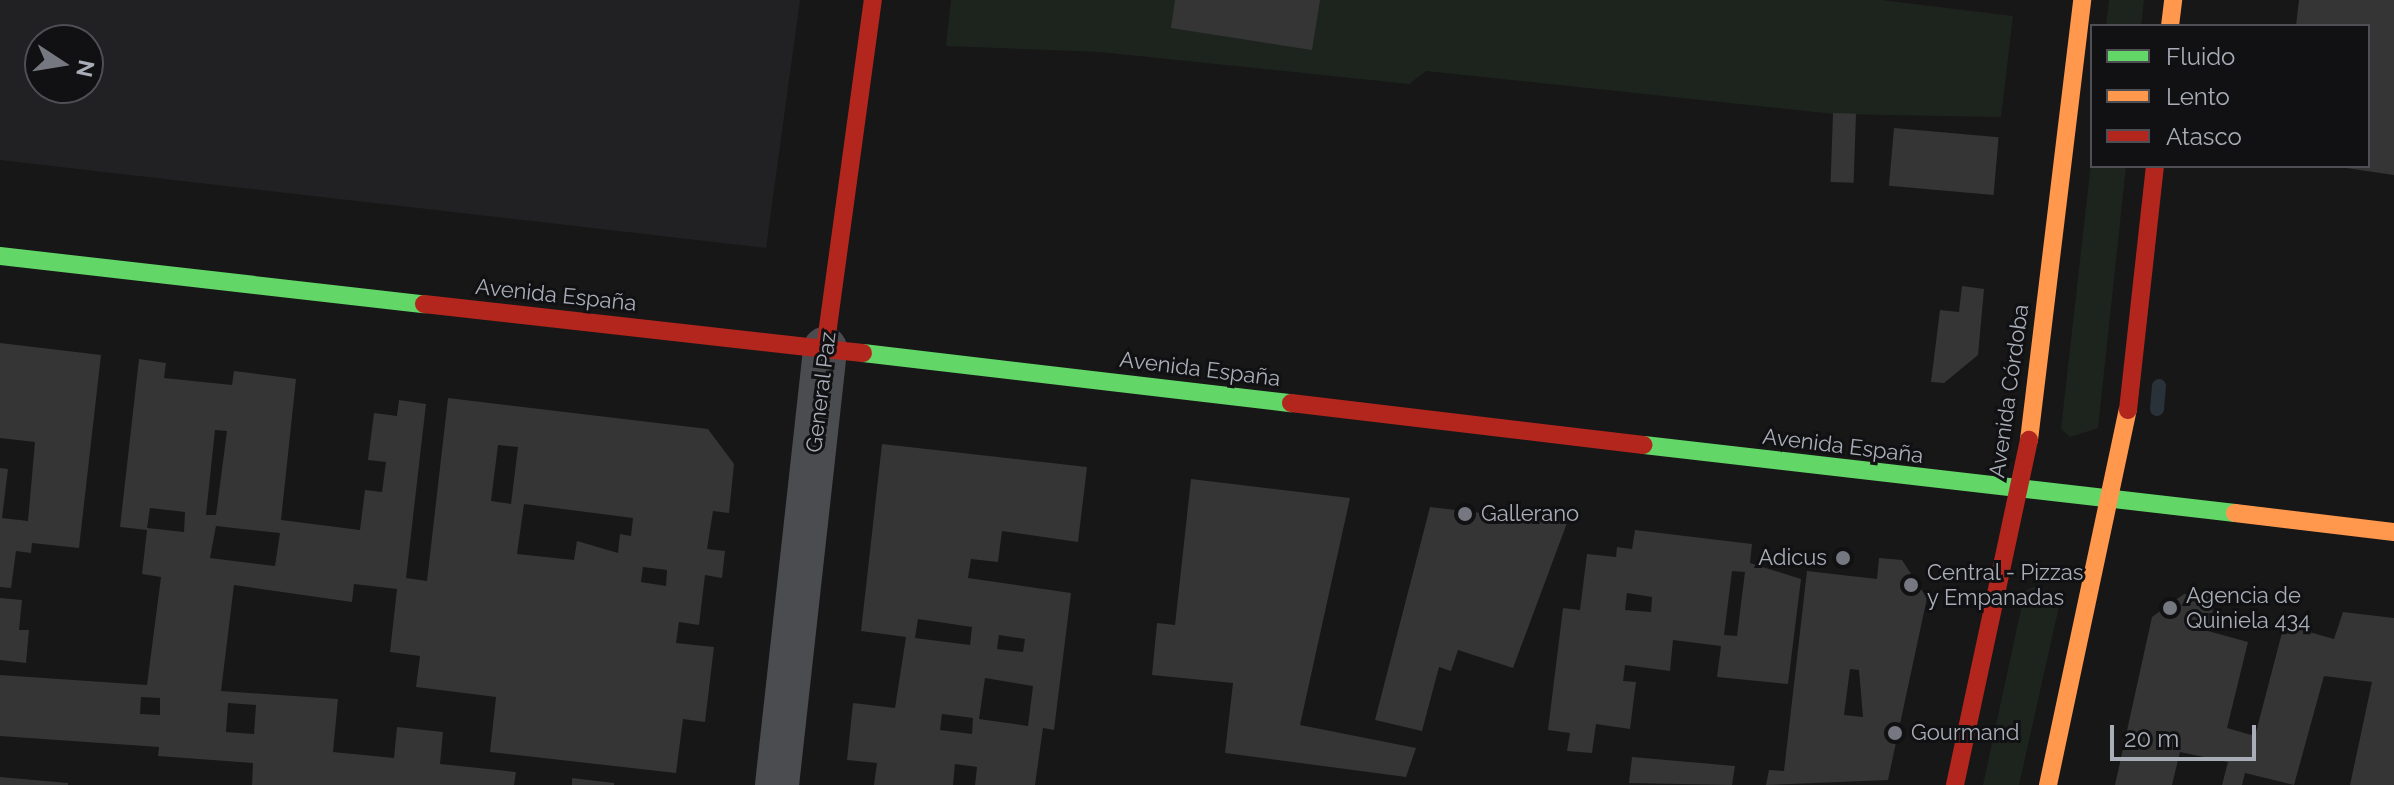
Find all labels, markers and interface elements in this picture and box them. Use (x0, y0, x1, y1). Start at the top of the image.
north arrow (24, 24, 104, 104)
legend (2090, 24, 2370, 168)
text: Fluido (2166, 42, 2235, 71)
text: N (71, 58, 100, 79)
text: Lento (2166, 82, 2230, 111)
text: Atasco (2166, 122, 2242, 151)
street label: Avenida España (474, 273, 638, 317)
street label: Avenida Córdoba (1984, 302, 2034, 480)
street label: General Paz (800, 330, 842, 454)
street label: Avenida España (1118, 346, 1282, 392)
street label: Avenida España (1761, 423, 1925, 469)
place label: Gallerano (1481, 501, 1579, 527)
marker: Gallerano (1456, 505, 1474, 523)
place label: Adicus (1758, 545, 1827, 571)
marker: Adicus (1834, 549, 1852, 567)
place label: Central - Pizzas y Empanadas (1927, 559, 2084, 610)
marker: Central - Pizzas y Empanadas (1902, 576, 1920, 594)
place label: Agencia de Quiniela 434 (2186, 582, 2310, 634)
marker: Agencia de Quiniela 434 (2161, 599, 2179, 617)
scale bar (2114, 709, 2260, 759)
place label: Gourmand (1911, 720, 2019, 746)
marker: Gourmand (1886, 724, 1904, 742)
text: 20 m (2124, 724, 2179, 753)

